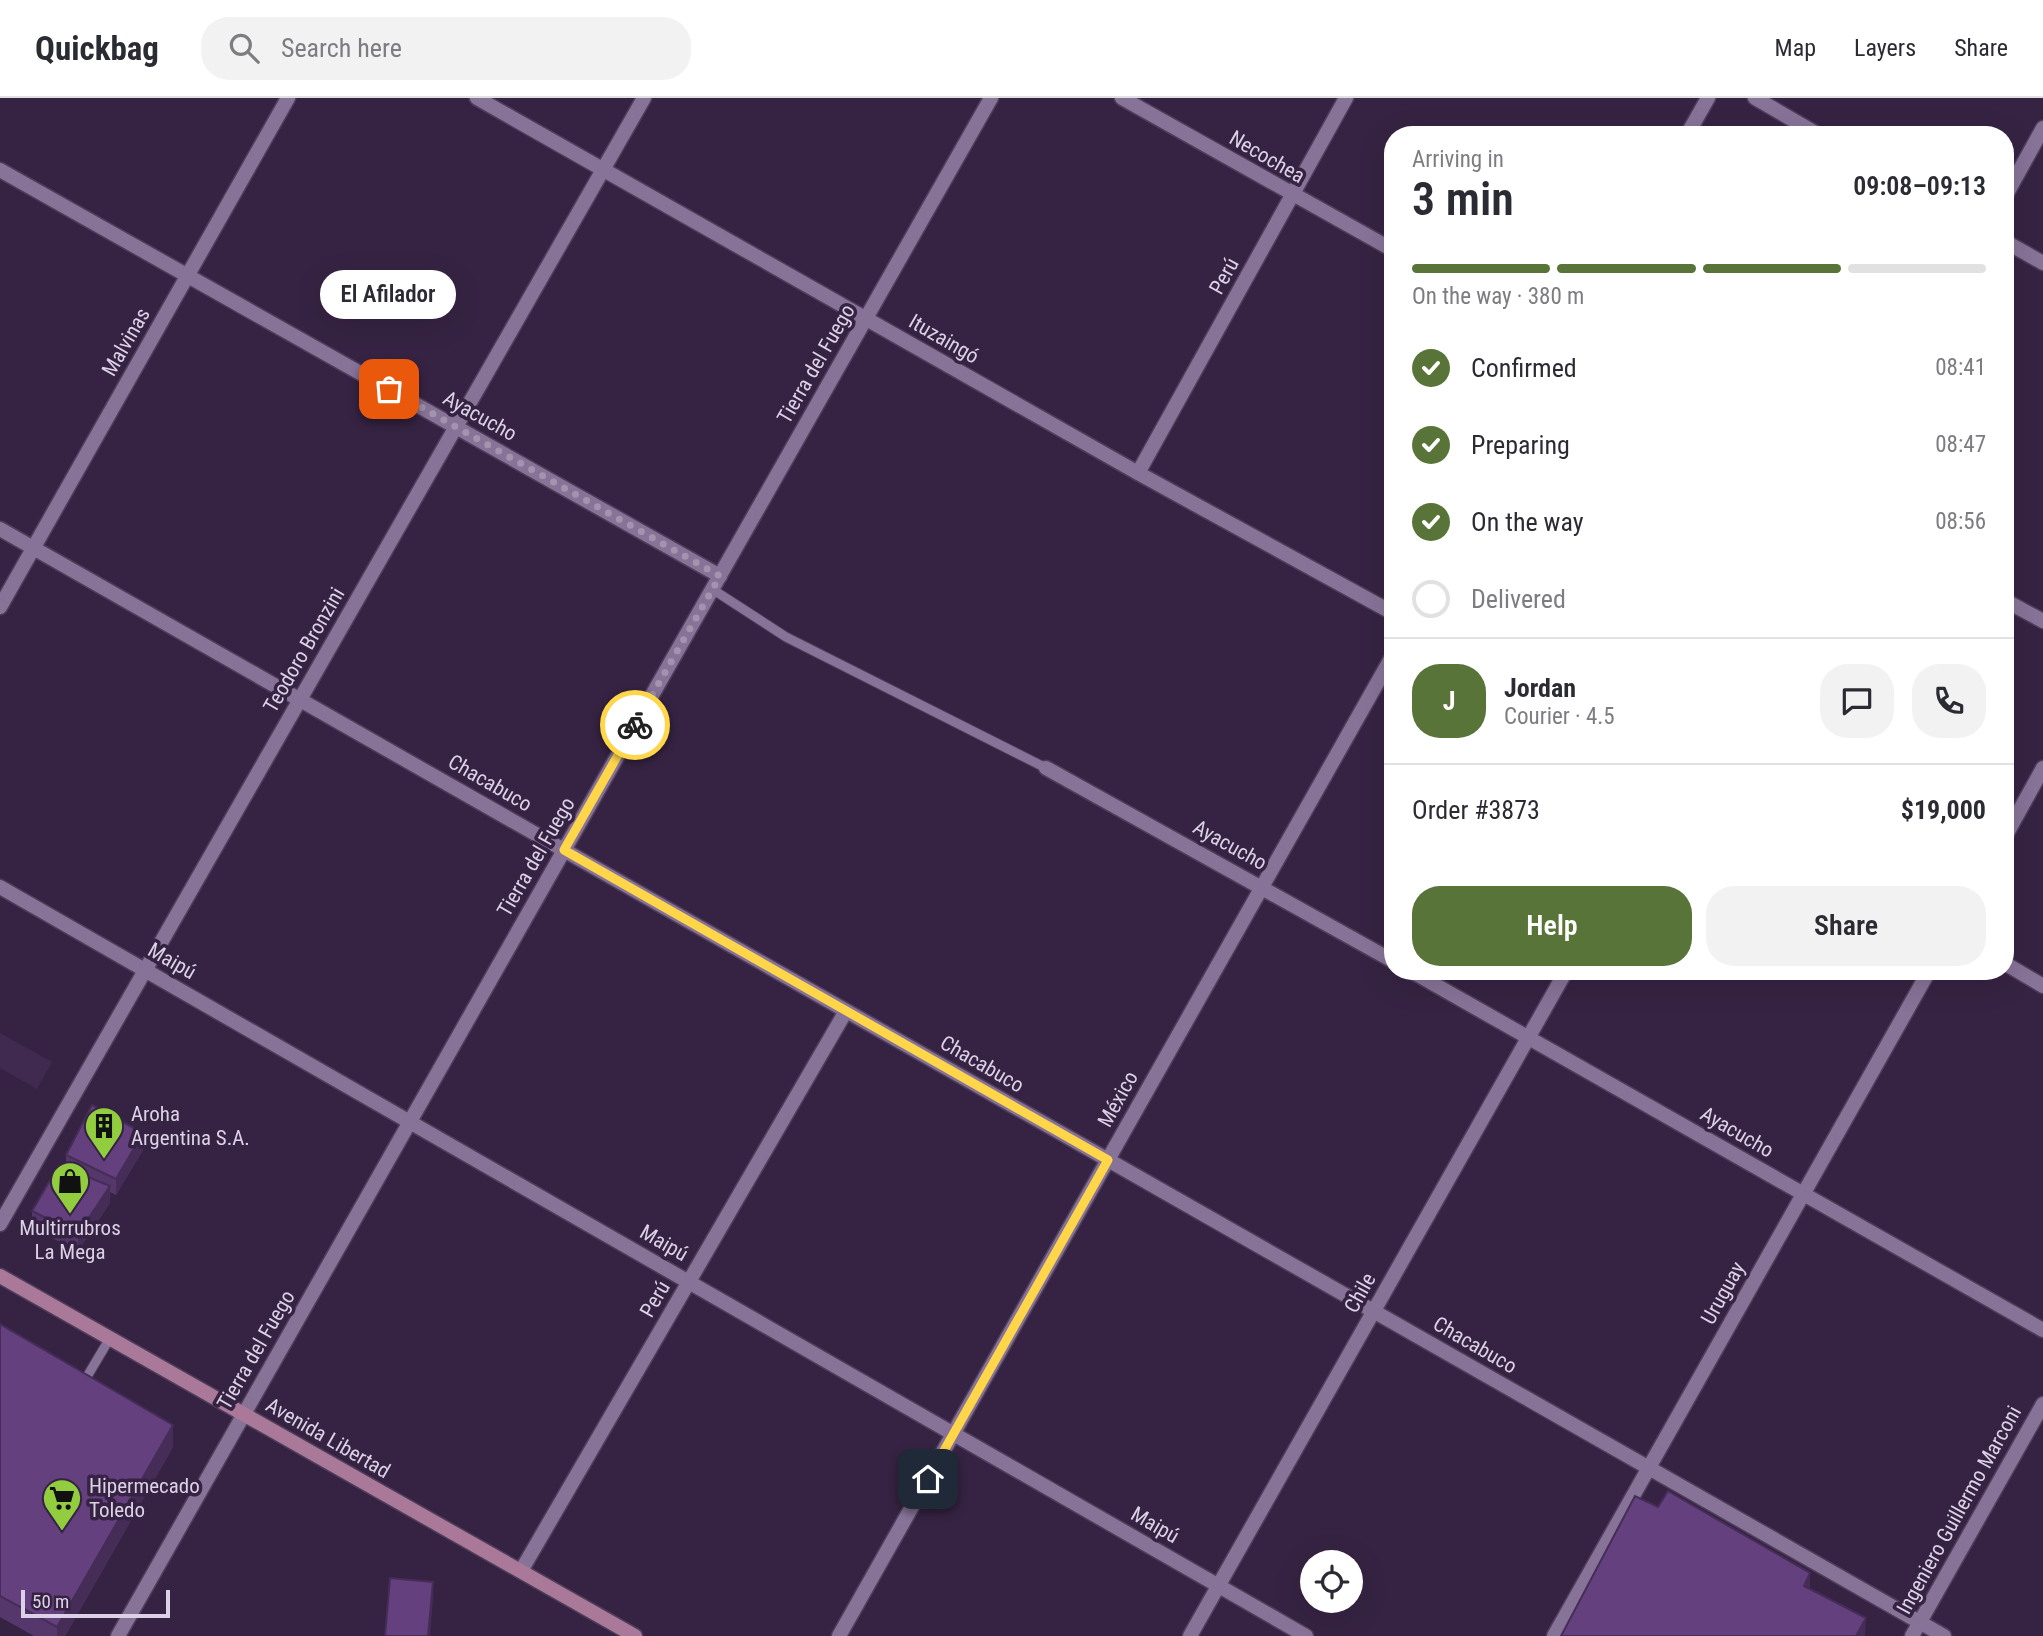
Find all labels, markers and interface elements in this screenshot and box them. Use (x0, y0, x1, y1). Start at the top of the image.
search box (201, 17, 691, 80)
text: Quickbag (35, 29, 159, 68)
icon: search (225, 29, 263, 67)
text: Search here (281, 33, 402, 63)
text: Map (1775, 34, 1816, 62)
text: Layers (1854, 34, 1916, 62)
text: Share (1954, 34, 2008, 62)
street label: Necochea (1225, 126, 1309, 188)
text: Arriving in (1412, 146, 1504, 173)
text: 09:08–09:13 (1853, 171, 1986, 201)
text: 3 min (1412, 172, 1514, 226)
street label: Perú (1204, 254, 1244, 298)
callout: El Afilador (321, 270, 457, 319)
text: El Afilador (340, 281, 436, 308)
text: On the way · 380 m (1412, 283, 1584, 310)
street label: Tierra del Fuego (772, 300, 860, 428)
street label: Malvinas (97, 304, 155, 380)
street label: Ituzaingó (905, 309, 983, 369)
icon: check (1412, 349, 1450, 387)
text: Confirmed (1471, 353, 1577, 383)
text: 08:41 (1935, 354, 1986, 381)
pin (359, 359, 419, 419)
icon: bag (370, 370, 408, 408)
street label: Ayacucho (439, 386, 521, 446)
icon: check (1412, 426, 1450, 464)
text: Preparing (1471, 430, 1570, 460)
text: 08:47 (1935, 431, 1986, 458)
icon: check (1412, 503, 1450, 541)
text: On the way (1471, 507, 1584, 537)
text: 08:56 (1935, 508, 1986, 535)
street label: Teodoro Bronzini (259, 583, 349, 717)
text: Delivered (1471, 584, 1566, 614)
button: chat (1820, 664, 1894, 738)
button: phone (1912, 664, 1986, 738)
text: Jordan (1504, 673, 1576, 703)
text: J (1443, 686, 1455, 716)
courier (600, 690, 670, 760)
text: Courier · 4.5 (1504, 703, 1615, 730)
icon: bike (616, 706, 654, 744)
street label: Chacabuco (444, 749, 536, 817)
street label: Tierra del Fuego (492, 793, 580, 921)
text: Order #3873 (1412, 795, 1540, 825)
text: $19,000 (1901, 795, 1986, 825)
street label: Ayacucho (1189, 815, 1271, 875)
button: Help (1412, 886, 1692, 966)
button: Share (1706, 886, 1986, 966)
street label: Maipú (144, 938, 200, 984)
street label: Chacabuco (936, 1030, 1028, 1098)
street label: México (1093, 1067, 1143, 1131)
street label: Ayacucho (1696, 1101, 1778, 1163)
place label: Aroha Argentina S.A. (131, 1102, 250, 1150)
building icon: Aroha Argentina S.A. (83, 1105, 125, 1160)
shop icon: Multirrubros La Mega (49, 1160, 91, 1215)
place label: Multirrubros La Mega (19, 1216, 121, 1264)
street label: Maipú (636, 1220, 692, 1266)
street label: Uruguay (1696, 1257, 1750, 1328)
street label: Chile (1339, 1269, 1381, 1317)
street label: Perú (635, 1277, 675, 1321)
street label: Tierra del Fuego (212, 1286, 300, 1414)
street label: Chacabuco (1429, 1311, 1521, 1379)
street label: Avenida Libertad (262, 1393, 394, 1483)
street label: Ingeniero Guillermo Marconi (1892, 1402, 2026, 1618)
pin (898, 1449, 958, 1509)
icon: home (909, 1460, 947, 1498)
place label: Hipermecado Toledo (89, 1474, 200, 1522)
supermarket icon: Hipermecado Toledo (41, 1477, 83, 1532)
street label: Maipú (1127, 1502, 1183, 1548)
map controls (1300, 1550, 1363, 1613)
button: locate (1300, 1550, 1363, 1613)
scale bar (21, 1587, 170, 1619)
text: 50 m (32, 1590, 69, 1613)

